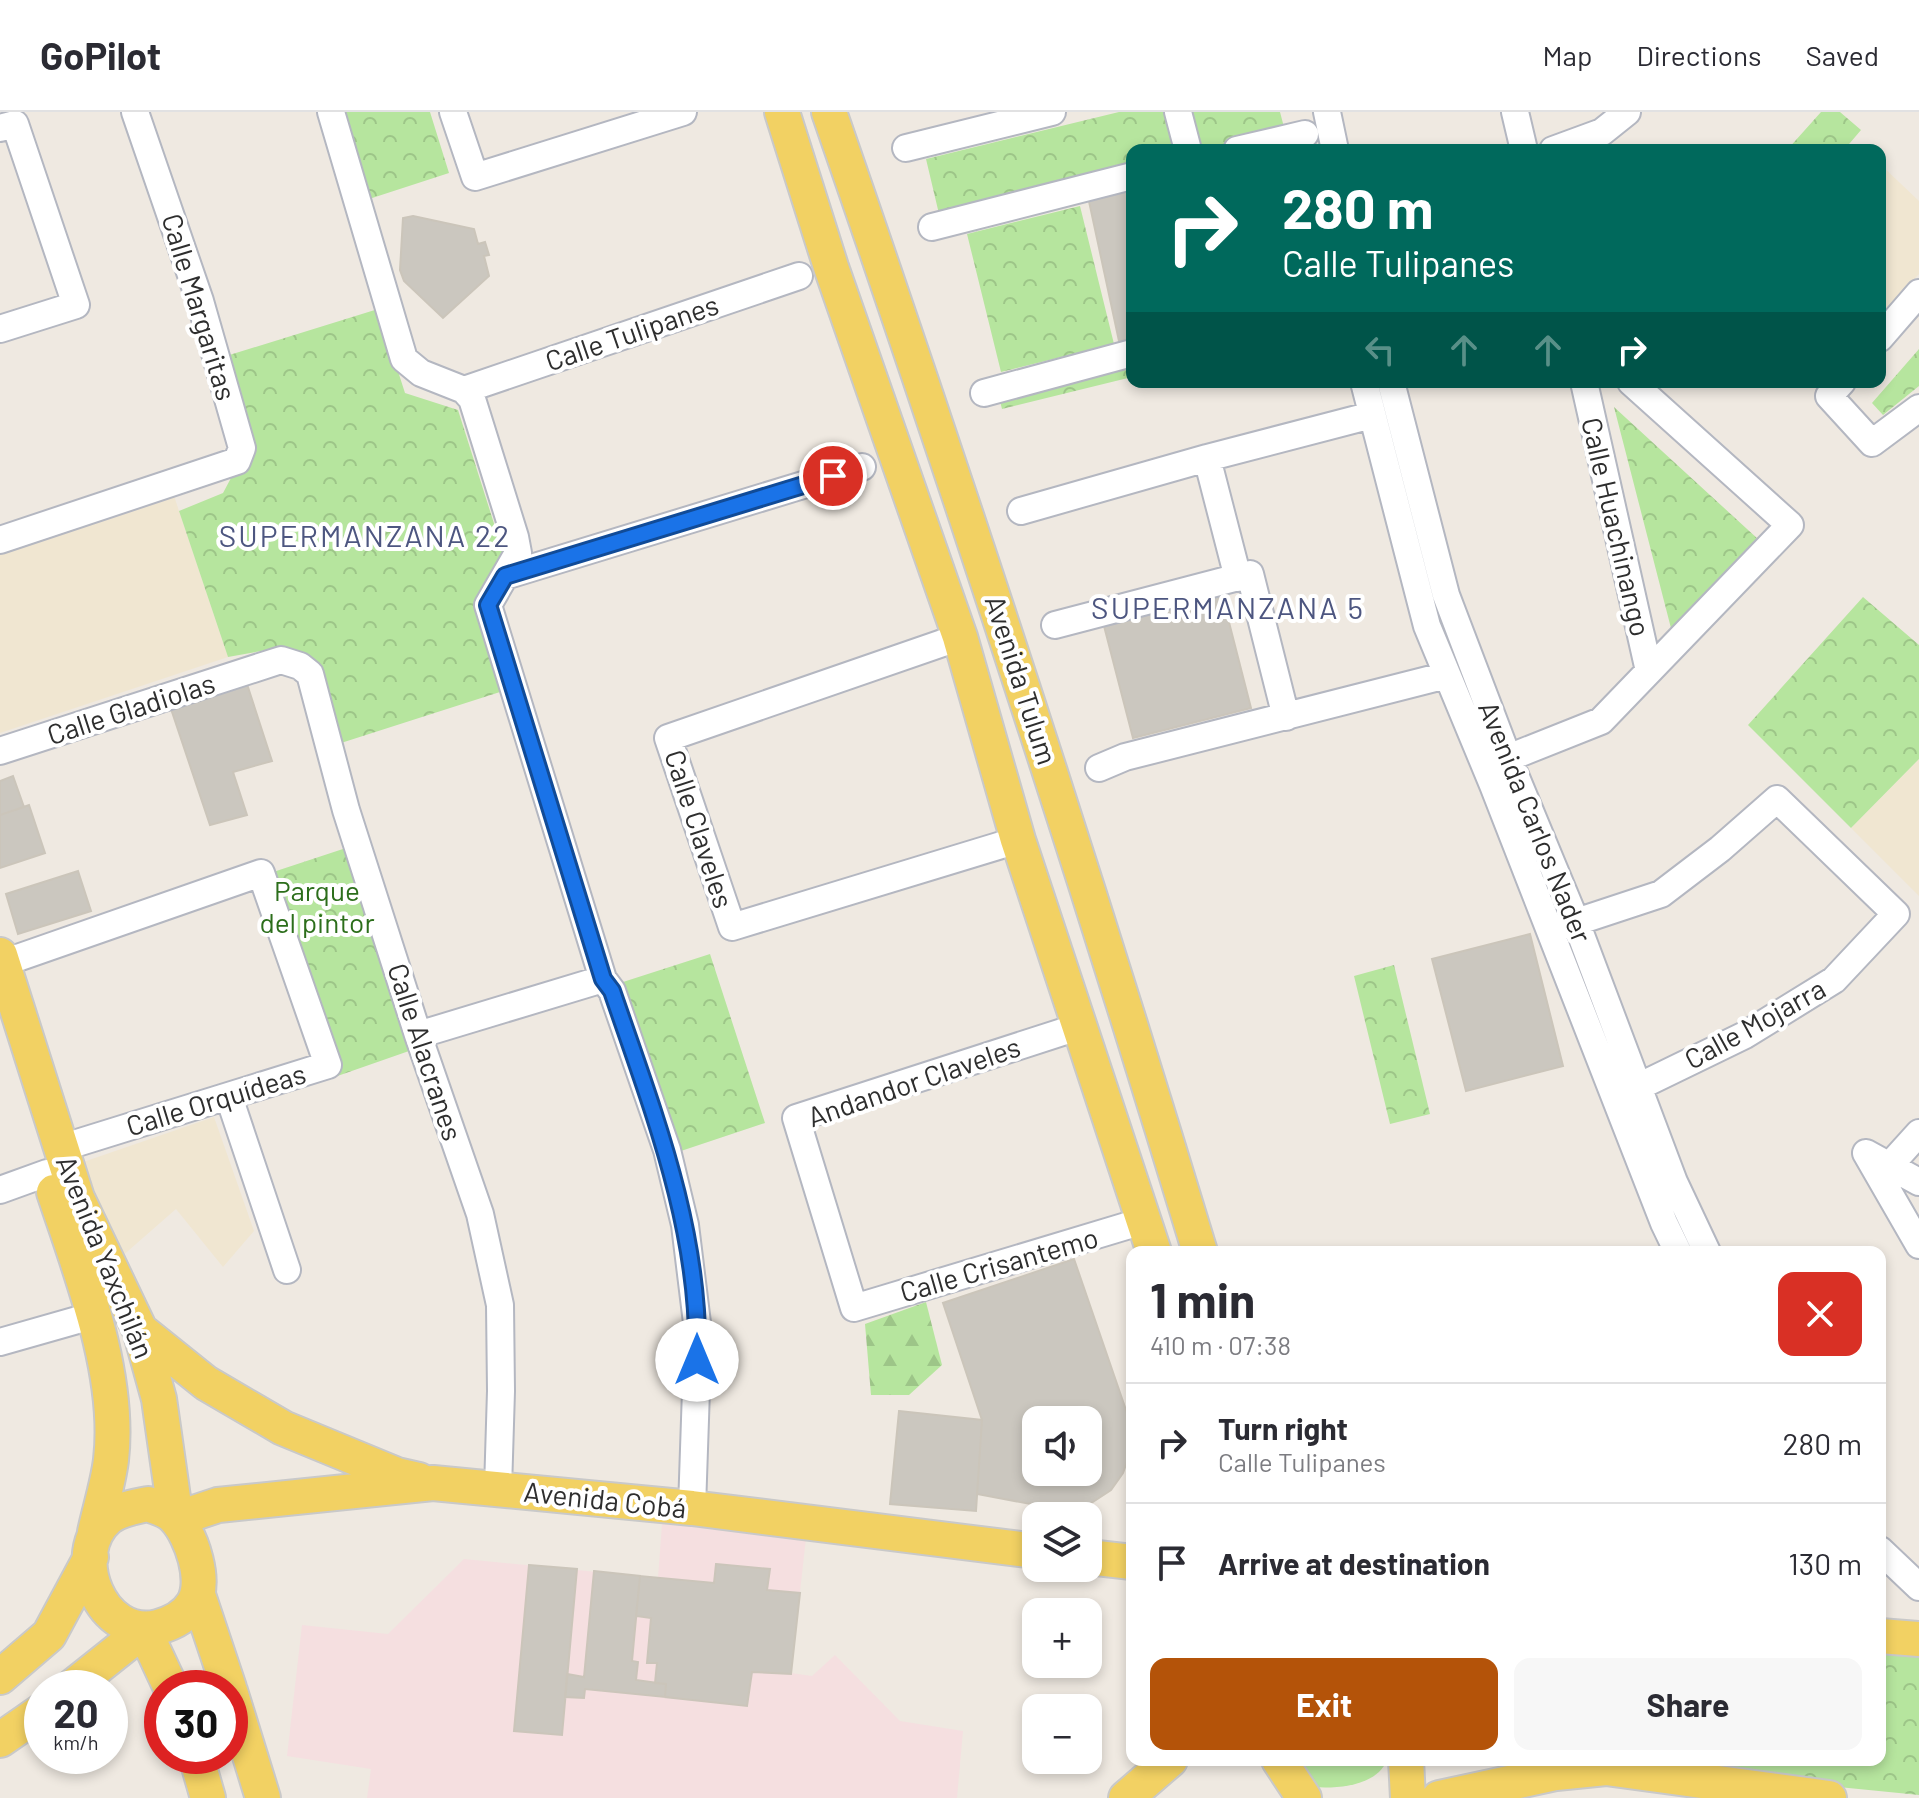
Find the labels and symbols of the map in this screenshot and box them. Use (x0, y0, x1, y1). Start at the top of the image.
street label: Calle Margaritas (155, 209, 244, 404)
street label: Calle Tulipanes (541, 287, 723, 378)
street label: Calle Huachinango (1575, 414, 1659, 640)
pin (799, 442, 867, 510)
district label: SUPERMANZANA 22 (219, 517, 511, 553)
district label: SUPERMANZANA 5 (1091, 589, 1365, 625)
street label: Avenida Tulum (979, 591, 1065, 769)
street label: Calle Gladiolas (43, 665, 219, 751)
street label: Avenida Carlos Nader (1472, 696, 1600, 947)
street label: Calle Claveles (658, 745, 742, 912)
park label: Parque del pintor (259, 873, 375, 939)
street label: Calle Alacranes (381, 959, 471, 1145)
street label: Calle Mojarra (1678, 971, 1831, 1076)
street label: Andandor Claveles (803, 1029, 1024, 1133)
street label: Calle Orquídeas (122, 1056, 310, 1142)
street label: Avenida Yaxchilán (50, 1150, 162, 1363)
street label: Calle Crisantemo (896, 1219, 1102, 1309)
position arrow (655, 1318, 739, 1402)
street label: Avenida Cobá (522, 1474, 688, 1524)
speed limit sign: 30 (144, 1670, 248, 1774)

